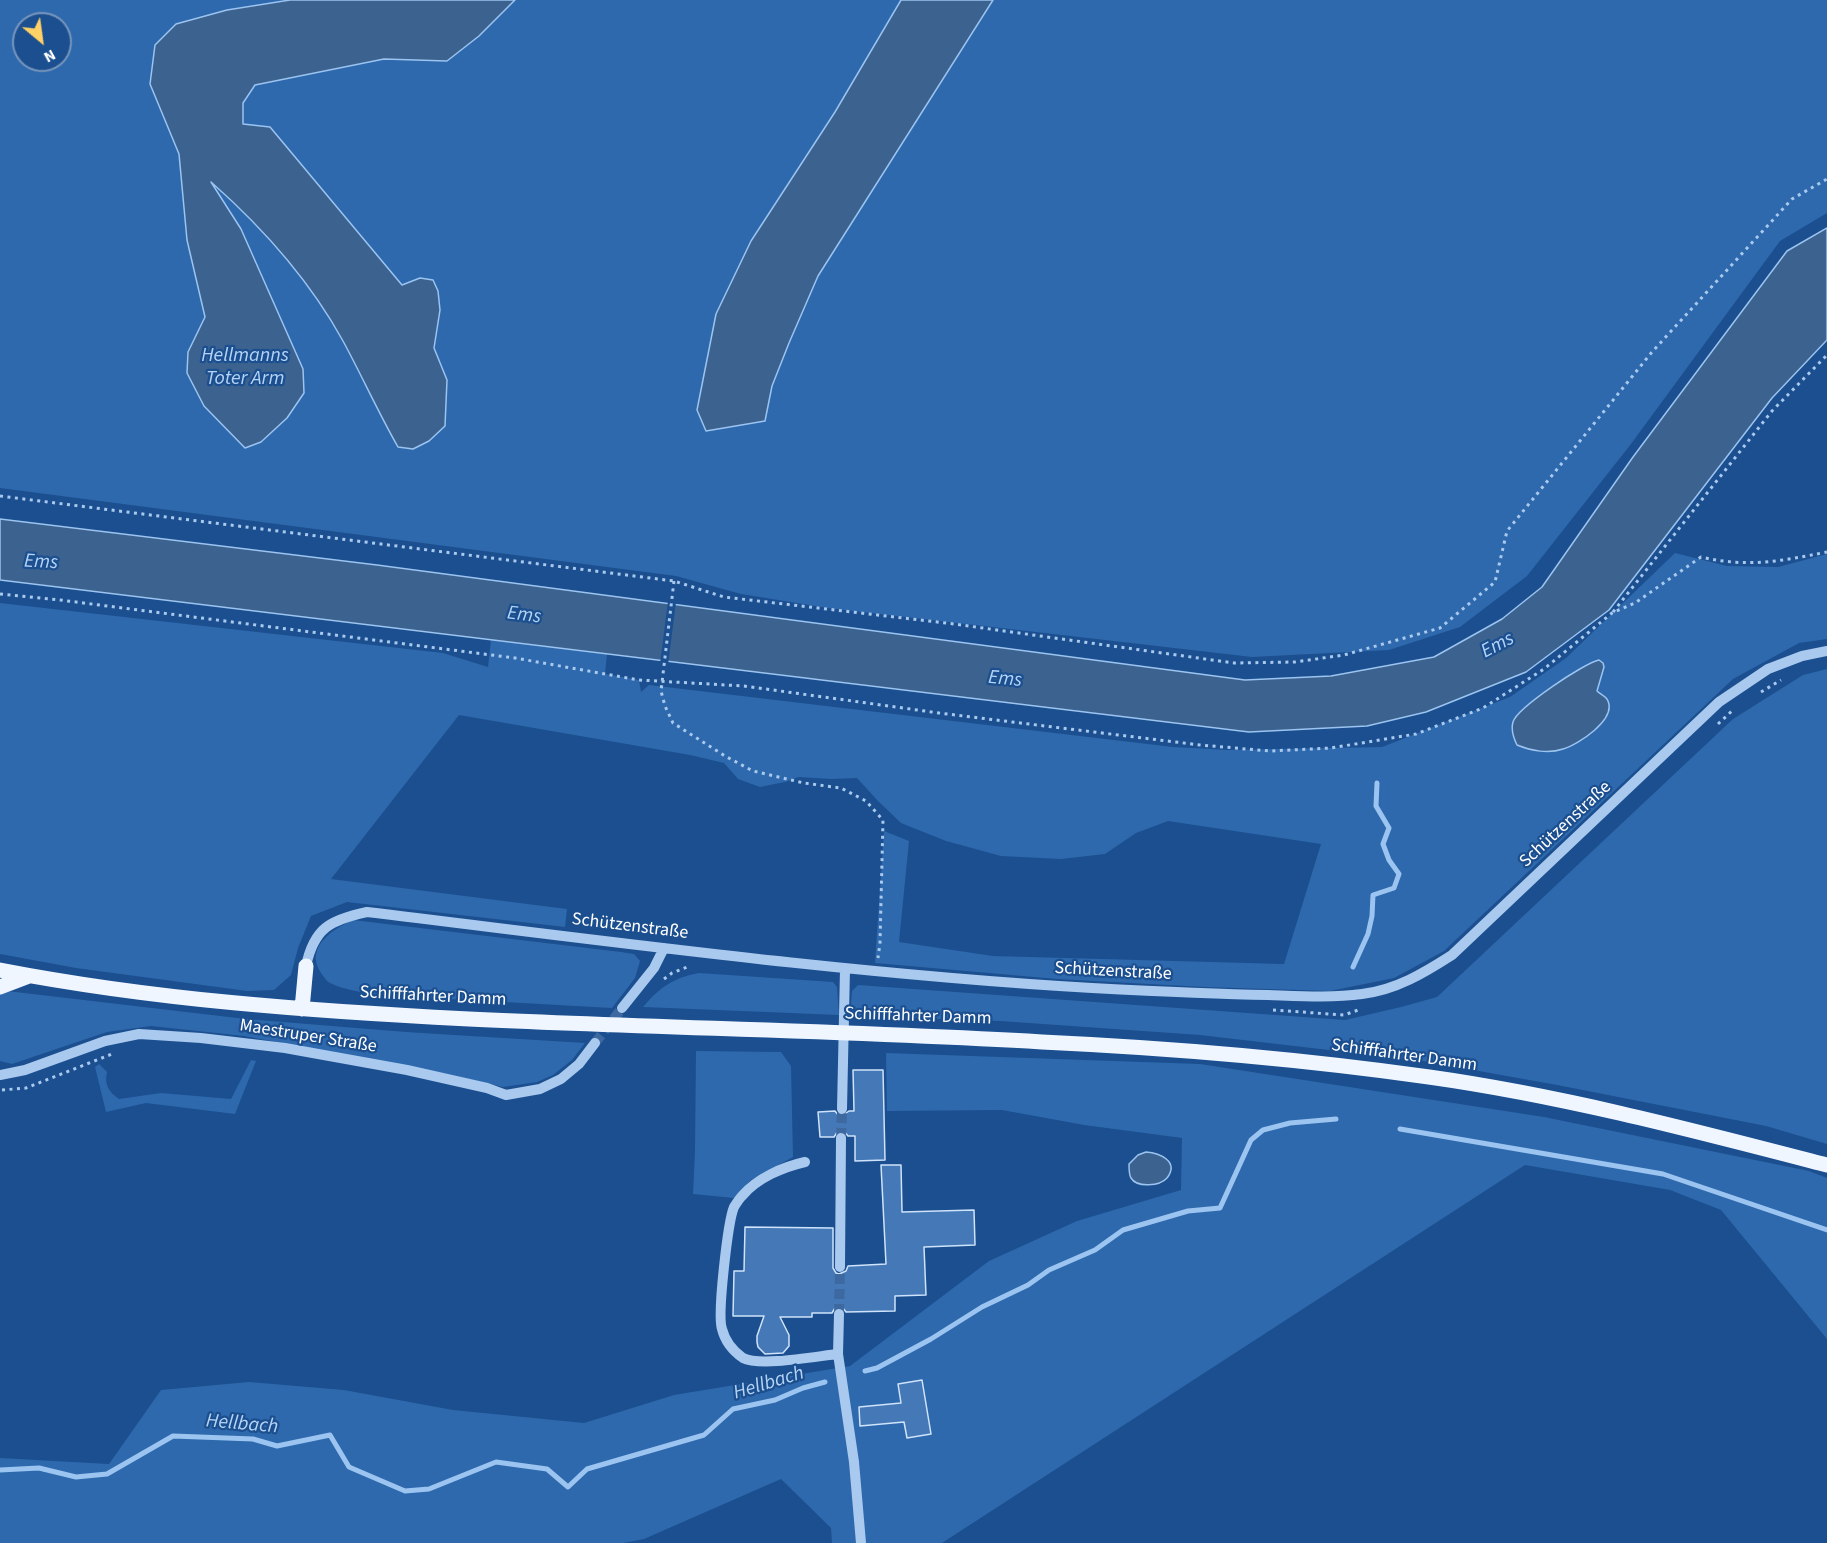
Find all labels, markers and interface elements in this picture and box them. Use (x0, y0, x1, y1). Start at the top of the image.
north arrow (12, 12, 72, 72)
text: N (40, 44, 60, 68)
water label: Hellmanns Toter Arm (201, 345, 289, 392)
water label: Ems (23, 550, 59, 576)
water label: Ems (506, 602, 542, 630)
water label: Ems (1477, 627, 1519, 665)
water label: Ems (987, 667, 1023, 693)
street label: Schützenstraße (1516, 777, 1616, 873)
street label: Schützenstraße (571, 909, 689, 945)
street label: Schützenstraße (1054, 958, 1172, 986)
street label: Schifffahrter Damm (359, 982, 507, 1012)
street label: Schifffahrter Damm (844, 1004, 992, 1030)
street label: Maestruper Straße (238, 1015, 378, 1059)
street label: Schifffahrter Damm (1330, 1035, 1478, 1077)
water label: Hellbach (731, 1362, 807, 1406)
water label: Hellbach (205, 1410, 279, 1440)

